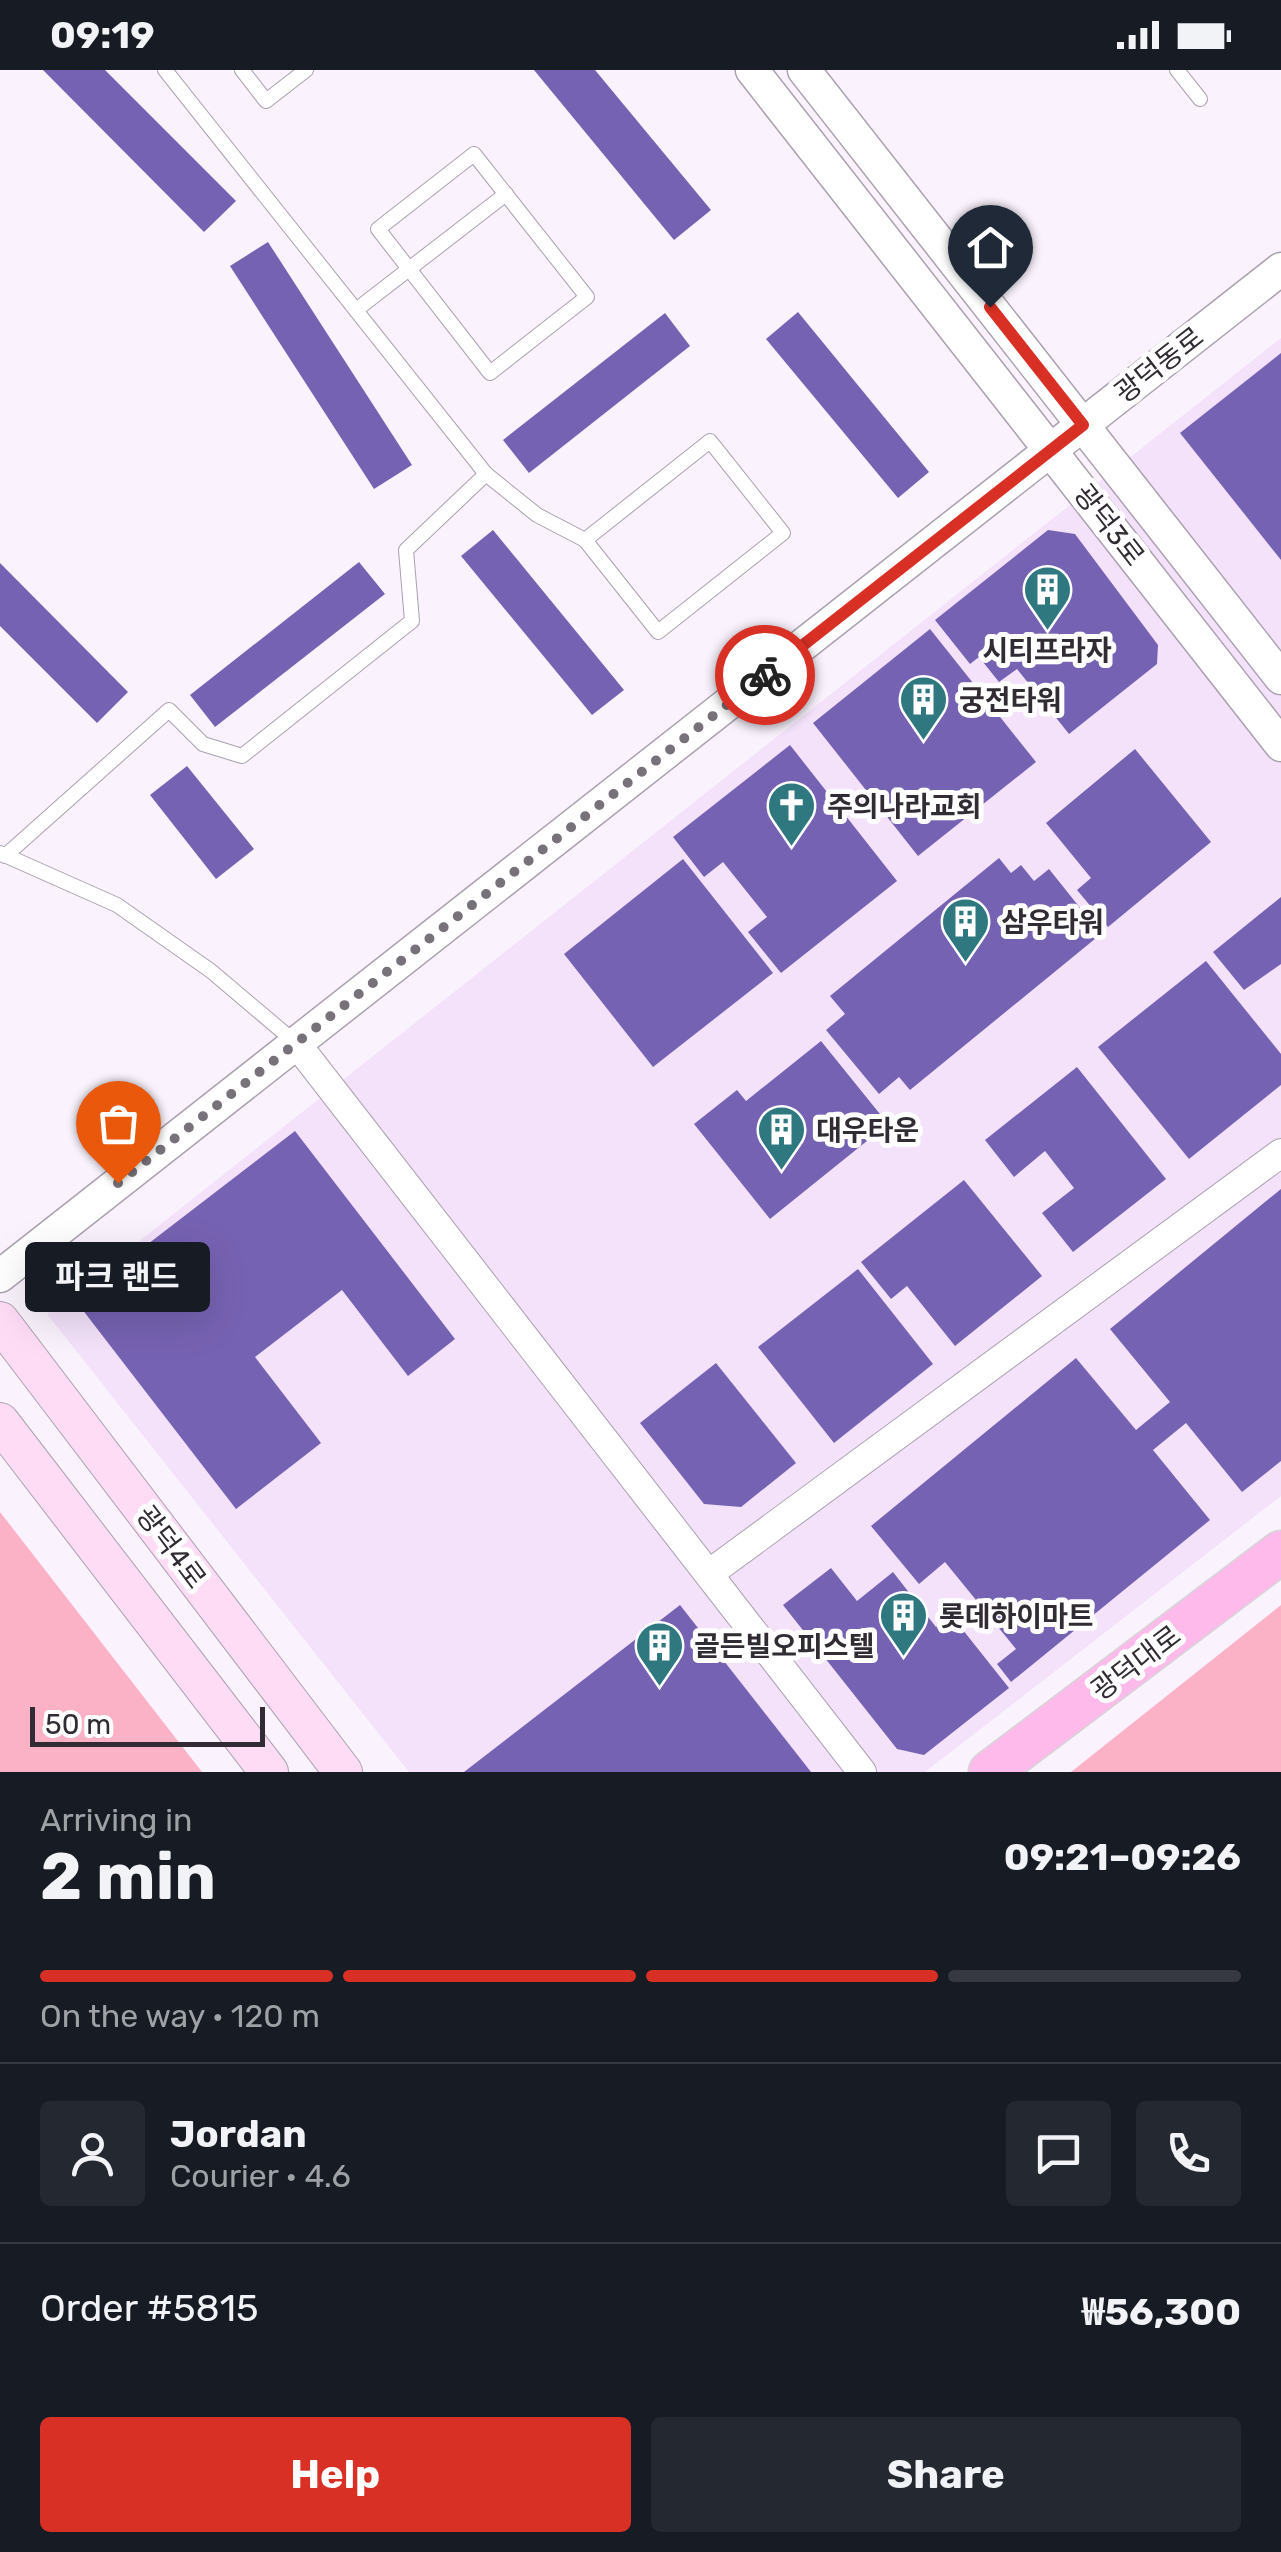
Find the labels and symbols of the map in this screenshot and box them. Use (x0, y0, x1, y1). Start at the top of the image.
pin (948, 205, 1033, 308)
street label: 광덕동로 (1108, 320, 1210, 410)
street label: 광덕3로 (1067, 478, 1151, 572)
building icon: 시티프라자 (1021, 564, 1073, 632)
courier (715, 625, 815, 725)
place label: 시티프라자 (983, 634, 1112, 667)
building icon: 궁전타워 (898, 674, 950, 742)
place label: 궁전타워 (959, 684, 1062, 717)
church icon: 주의나라교회 (766, 780, 818, 848)
place label: 주의나라교회 (827, 790, 982, 823)
building icon: 삼우타워 (940, 896, 992, 964)
place label: 삼우타워 (1001, 906, 1104, 939)
pin (76, 1081, 161, 1184)
building icon: 대우타운 (755, 1104, 807, 1172)
place label: 대우타운 (816, 1114, 919, 1147)
callout: 파크 랜드 (26, 1243, 210, 1313)
street label: 광덕4로 (129, 1499, 213, 1595)
building icon: 롯데하이마트 (878, 1590, 930, 1658)
place label: 롯데하이마트 (939, 1600, 1094, 1633)
street label: 광덕대로 (1085, 1619, 1187, 1707)
building icon: 골든빌오피스텔 (633, 1620, 685, 1688)
place label: 골든빌오피스텔 (694, 1630, 874, 1663)
scale bar (30, 1702, 265, 1746)

